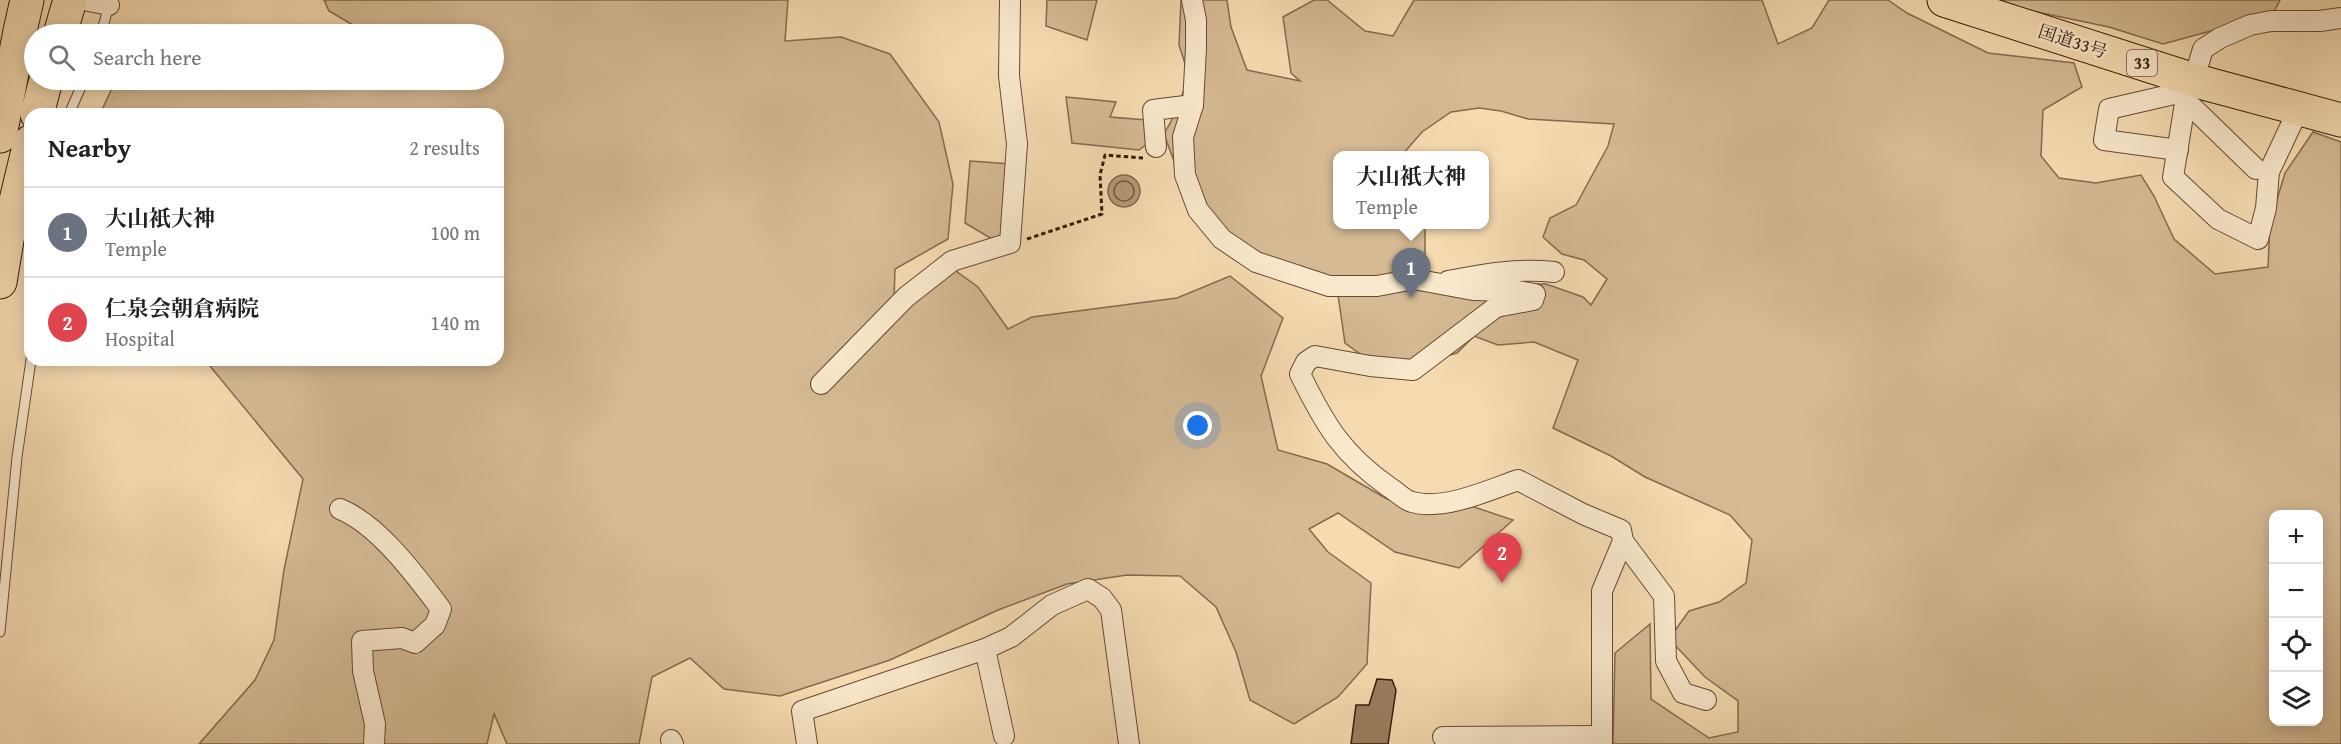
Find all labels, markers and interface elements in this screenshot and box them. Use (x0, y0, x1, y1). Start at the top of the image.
street label: 国道33号 (2035, 17, 2111, 65)
search box (24, 24, 504, 90)
icon: search (45, 41, 78, 74)
text: Search here (93, 41, 202, 73)
road number: 33 (2127, 50, 2157, 76)
text: Nearby (48, 128, 131, 167)
text: 2 results (409, 133, 480, 162)
popup (1333, 151, 1489, 229)
text: 大山衹大神 (1356, 160, 1466, 192)
text: Temple (1356, 192, 1418, 221)
text: 大山衹大神 (105, 202, 215, 234)
text: 1 (62, 218, 73, 247)
text: 100 m (430, 218, 480, 247)
text: Temple (105, 234, 167, 263)
pin: 1 (1392, 248, 1430, 298)
text: 仁泉会朝倉病院 (105, 292, 259, 324)
text: 2 (62, 308, 73, 337)
text: 140 m (430, 308, 480, 337)
text: Hospital (105, 324, 175, 353)
your location (1183, 411, 1212, 440)
map controls (2269, 510, 2323, 726)
button: + (2269, 510, 2323, 564)
pin: 2 (1482, 534, 1522, 583)
button: − (2269, 564, 2323, 618)
button: locate (2269, 618, 2323, 672)
button: layers (2269, 672, 2323, 726)

